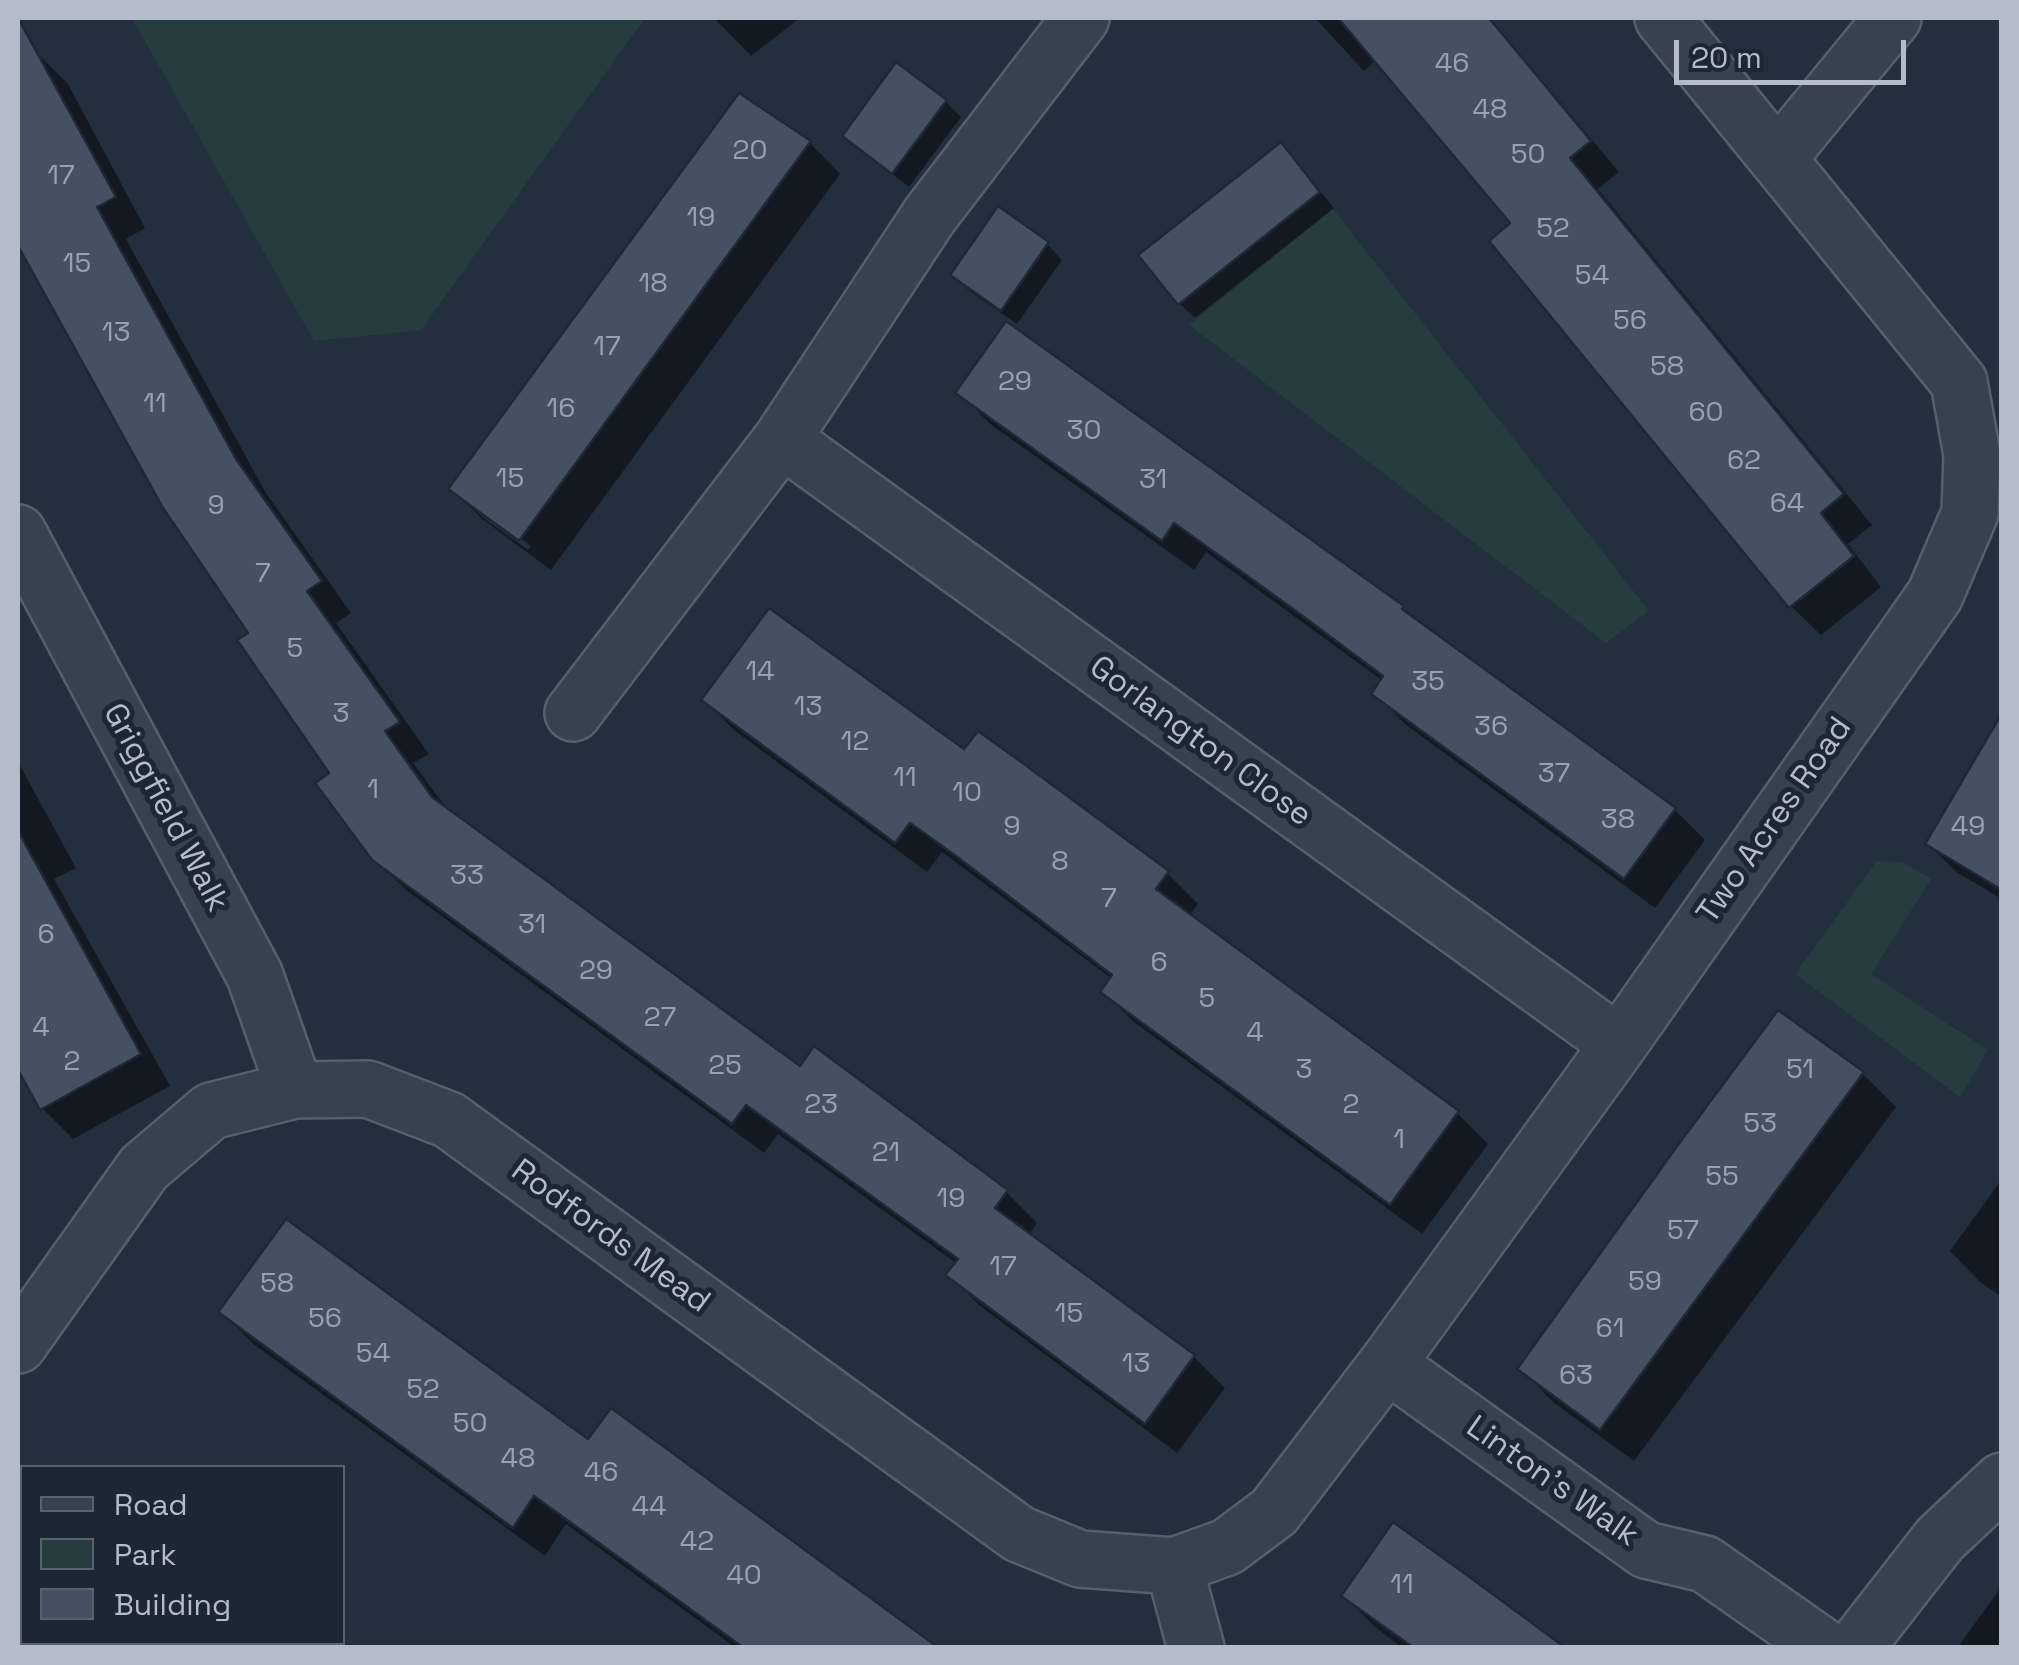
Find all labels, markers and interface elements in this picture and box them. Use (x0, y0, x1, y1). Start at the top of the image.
scale bar (1679, 20, 1912, 82)
text: 20 m (1691, 38, 1762, 77)
house number: 46 (1435, 47, 1469, 81)
house number: 48 (1473, 93, 1507, 127)
house number: 20 (733, 134, 767, 168)
house number: 50 (1511, 138, 1545, 172)
house number: 17 (47, 159, 75, 193)
house number: 19 (687, 201, 715, 235)
house number: 52 (1536, 212, 1570, 246)
house number: 15 (63, 247, 91, 281)
house number: 54 (1575, 259, 1609, 293)
house number: 18 (638, 267, 668, 301)
house number: 56 (1613, 304, 1647, 338)
house number: 13 (102, 316, 130, 350)
house number: 17 (593, 330, 621, 364)
house number: 58 (1650, 350, 1684, 384)
house number: 29 (998, 365, 1032, 399)
house number: 11 (143, 387, 167, 421)
house number: 16 (547, 392, 575, 426)
house number: 60 (1688, 396, 1724, 430)
house number: 30 (1067, 414, 1101, 448)
house number: 62 (1727, 444, 1761, 478)
house number: 15 (496, 462, 524, 496)
house number: 31 (1139, 463, 1167, 497)
house number: 64 (1770, 487, 1804, 521)
house number: 9 (207, 489, 225, 523)
house number: 7 (255, 557, 271, 591)
house number: 5 (287, 632, 303, 666)
street label: Gorlangton Close (1081, 649, 1319, 835)
house number: 14 (745, 655, 775, 689)
house number: 35 (1411, 665, 1445, 699)
house number: 13 (794, 690, 822, 724)
street label: Griggfield Walk (94, 697, 236, 919)
house number: 3 (333, 697, 349, 731)
house number: 36 (1474, 710, 1508, 744)
street label: Two Acres Road (1690, 710, 1860, 932)
house number: 12 (841, 725, 869, 759)
house number: 37 (1538, 757, 1570, 791)
house number: 11 (893, 761, 917, 795)
house number: 1 (367, 773, 379, 807)
house number: 10 (952, 776, 982, 810)
house number: 38 (1601, 803, 1635, 837)
house number: 9 (1003, 810, 1021, 844)
house number: 49 (1951, 810, 1985, 844)
house number: 8 (1051, 845, 1069, 879)
house number: 33 (450, 859, 484, 893)
house number: 7 (1101, 882, 1117, 916)
house number: 31 (518, 908, 546, 942)
house number: 6 (37, 918, 55, 952)
house number: 6 (1150, 946, 1168, 980)
house number: 29 (579, 954, 613, 988)
house number: 5 (1199, 982, 1215, 1016)
house number: 27 (644, 1001, 676, 1035)
house number: 4 (32, 1011, 50, 1045)
house number: 4 (1246, 1016, 1264, 1050)
house number: 2 (64, 1045, 80, 1079)
house number: 25 (708, 1049, 742, 1083)
house number: 3 (1296, 1053, 1312, 1087)
house number: 51 (1786, 1053, 1814, 1087)
house number: 23 (804, 1088, 838, 1122)
house number: 2 (1343, 1088, 1359, 1122)
house number: 53 (1743, 1107, 1777, 1141)
house number: 1 (1393, 1123, 1405, 1157)
house number: 21 (872, 1136, 900, 1170)
street label: Rodfords Mead (503, 1152, 717, 1322)
house number: 55 (1705, 1160, 1739, 1194)
house number: 19 (937, 1182, 965, 1216)
house number: 57 (1667, 1214, 1699, 1248)
house number: 17 (989, 1250, 1017, 1284)
house number: 59 (1628, 1265, 1662, 1299)
house number: 58 (260, 1267, 294, 1301)
house number: 15 (1055, 1297, 1083, 1331)
house number: 56 (308, 1302, 342, 1336)
house number: 61 (1596, 1312, 1624, 1346)
house number: 54 (356, 1337, 390, 1371)
house number: 13 (1122, 1347, 1150, 1381)
house number: 63 (1559, 1359, 1593, 1393)
house number: 52 (406, 1373, 440, 1407)
house number: 50 (453, 1407, 487, 1441)
street label: Linton's Walk (1459, 1409, 1645, 1555)
house number: 48 (501, 1442, 535, 1476)
house number: 46 (584, 1456, 618, 1490)
legend (20, 1465, 345, 1645)
text: Road (114, 1485, 188, 1524)
house number: 44 (632, 1490, 666, 1524)
house number: 42 (680, 1525, 714, 1559)
text: Park (114, 1535, 176, 1574)
house number: 40 (726, 1559, 762, 1593)
house number: 11 (1390, 1568, 1414, 1602)
text: Building (114, 1585, 231, 1624)

